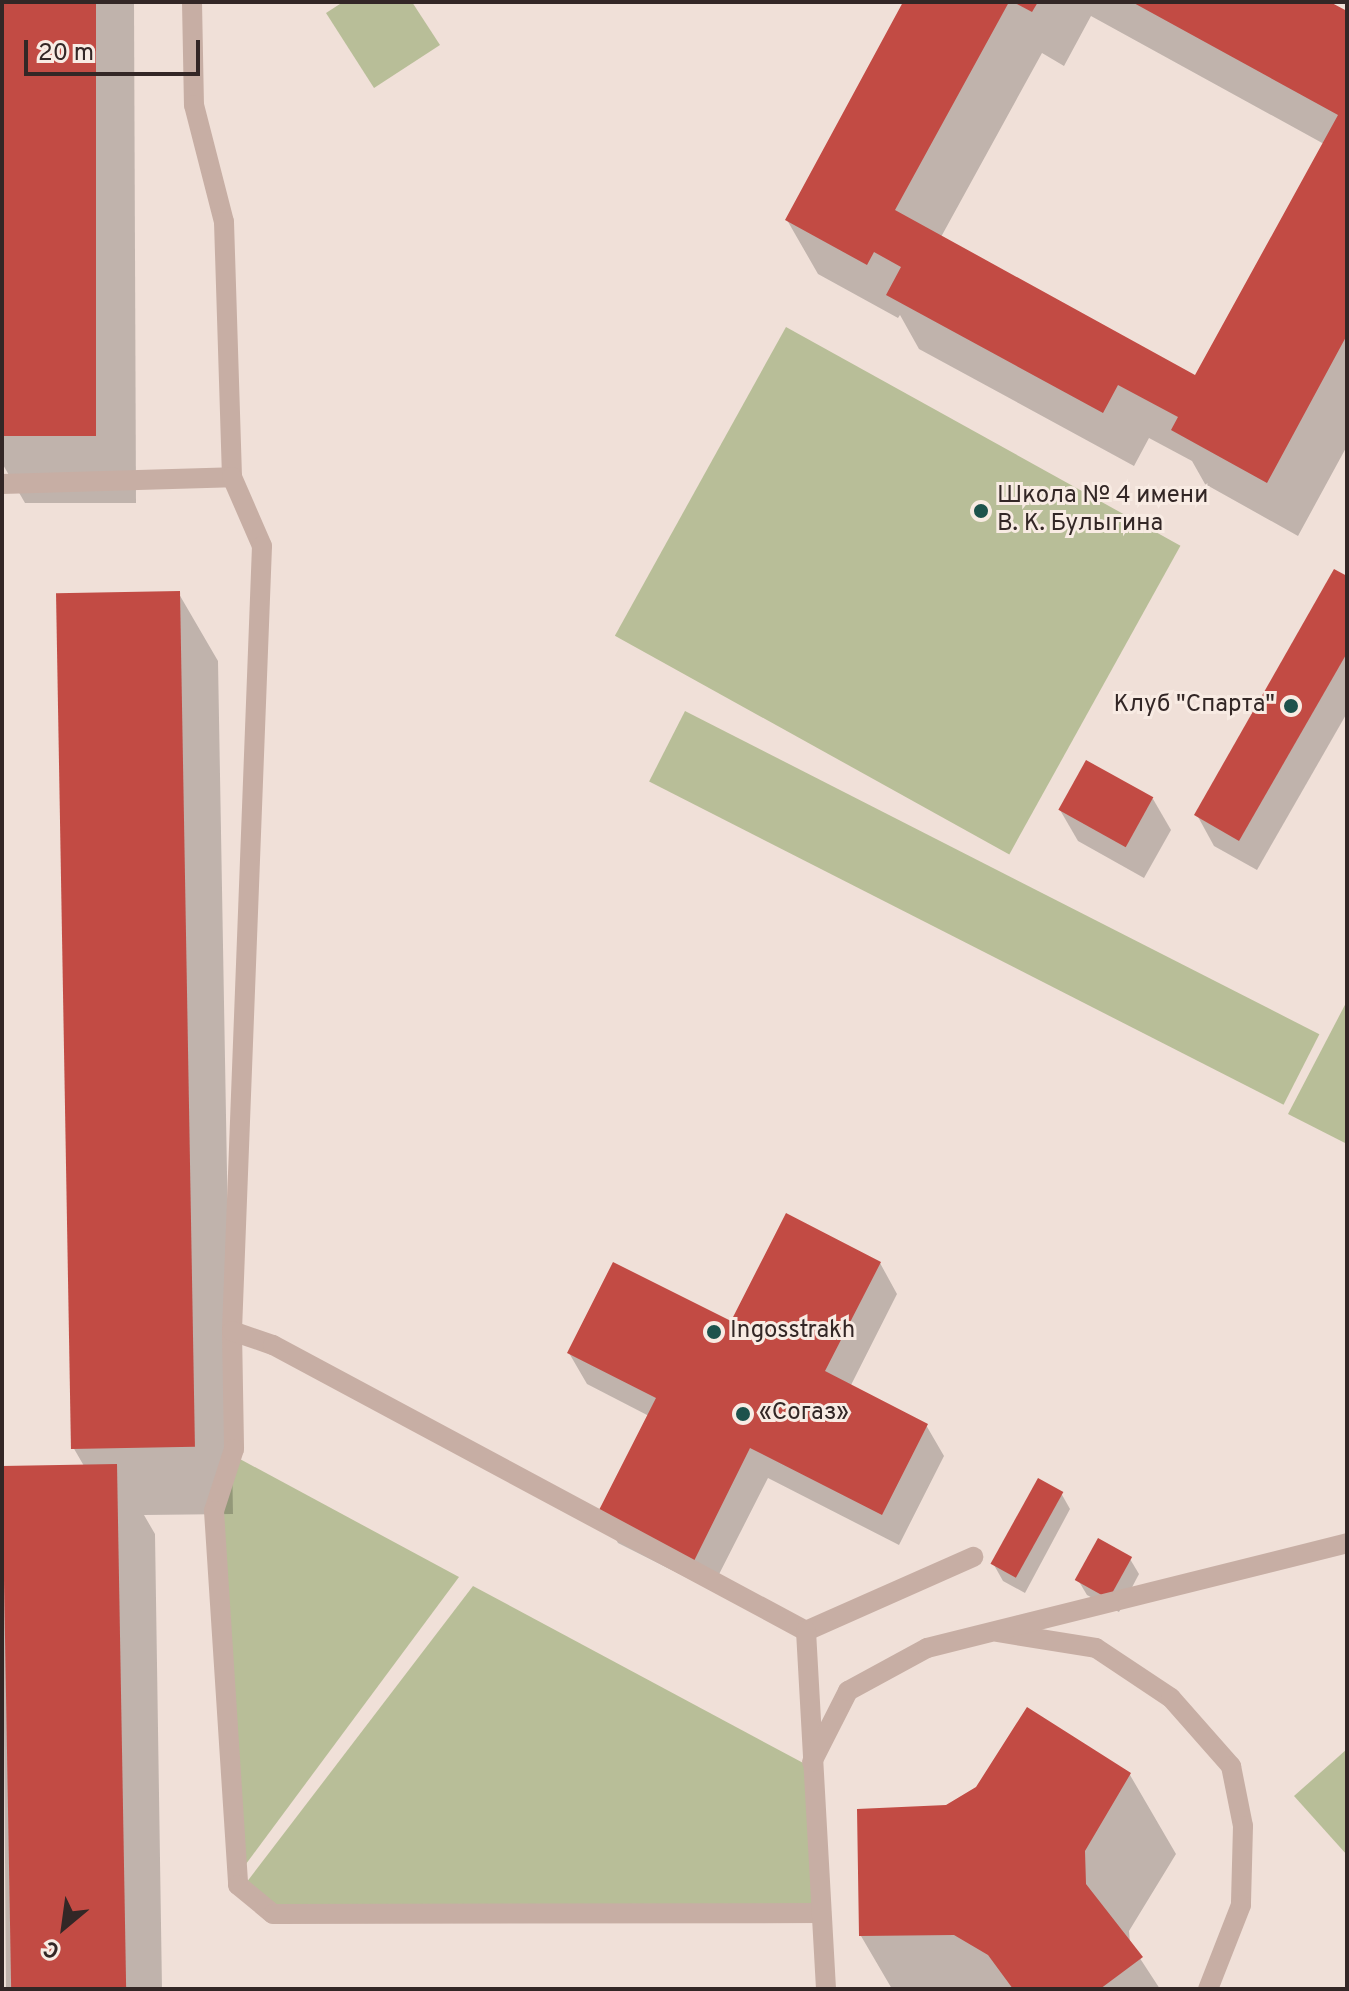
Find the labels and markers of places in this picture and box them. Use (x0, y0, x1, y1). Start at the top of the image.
place label: Школа № 4 имени В. К. Булыгина (997, 483, 1208, 539)
marker: Школа № 4 имени В. К. Булыгина (972, 502, 990, 520)
place label: Клуб "Спарта" (1113, 692, 1275, 720)
marker: Клуб "Спарта" (1282, 697, 1300, 715)
place label: Ingosstrakh (730, 1318, 855, 1346)
marker: Ingosstrakh (705, 1323, 723, 1341)
place label: «Согаз» (759, 1400, 849, 1428)
marker: «Согаз» (734, 1405, 752, 1423)

